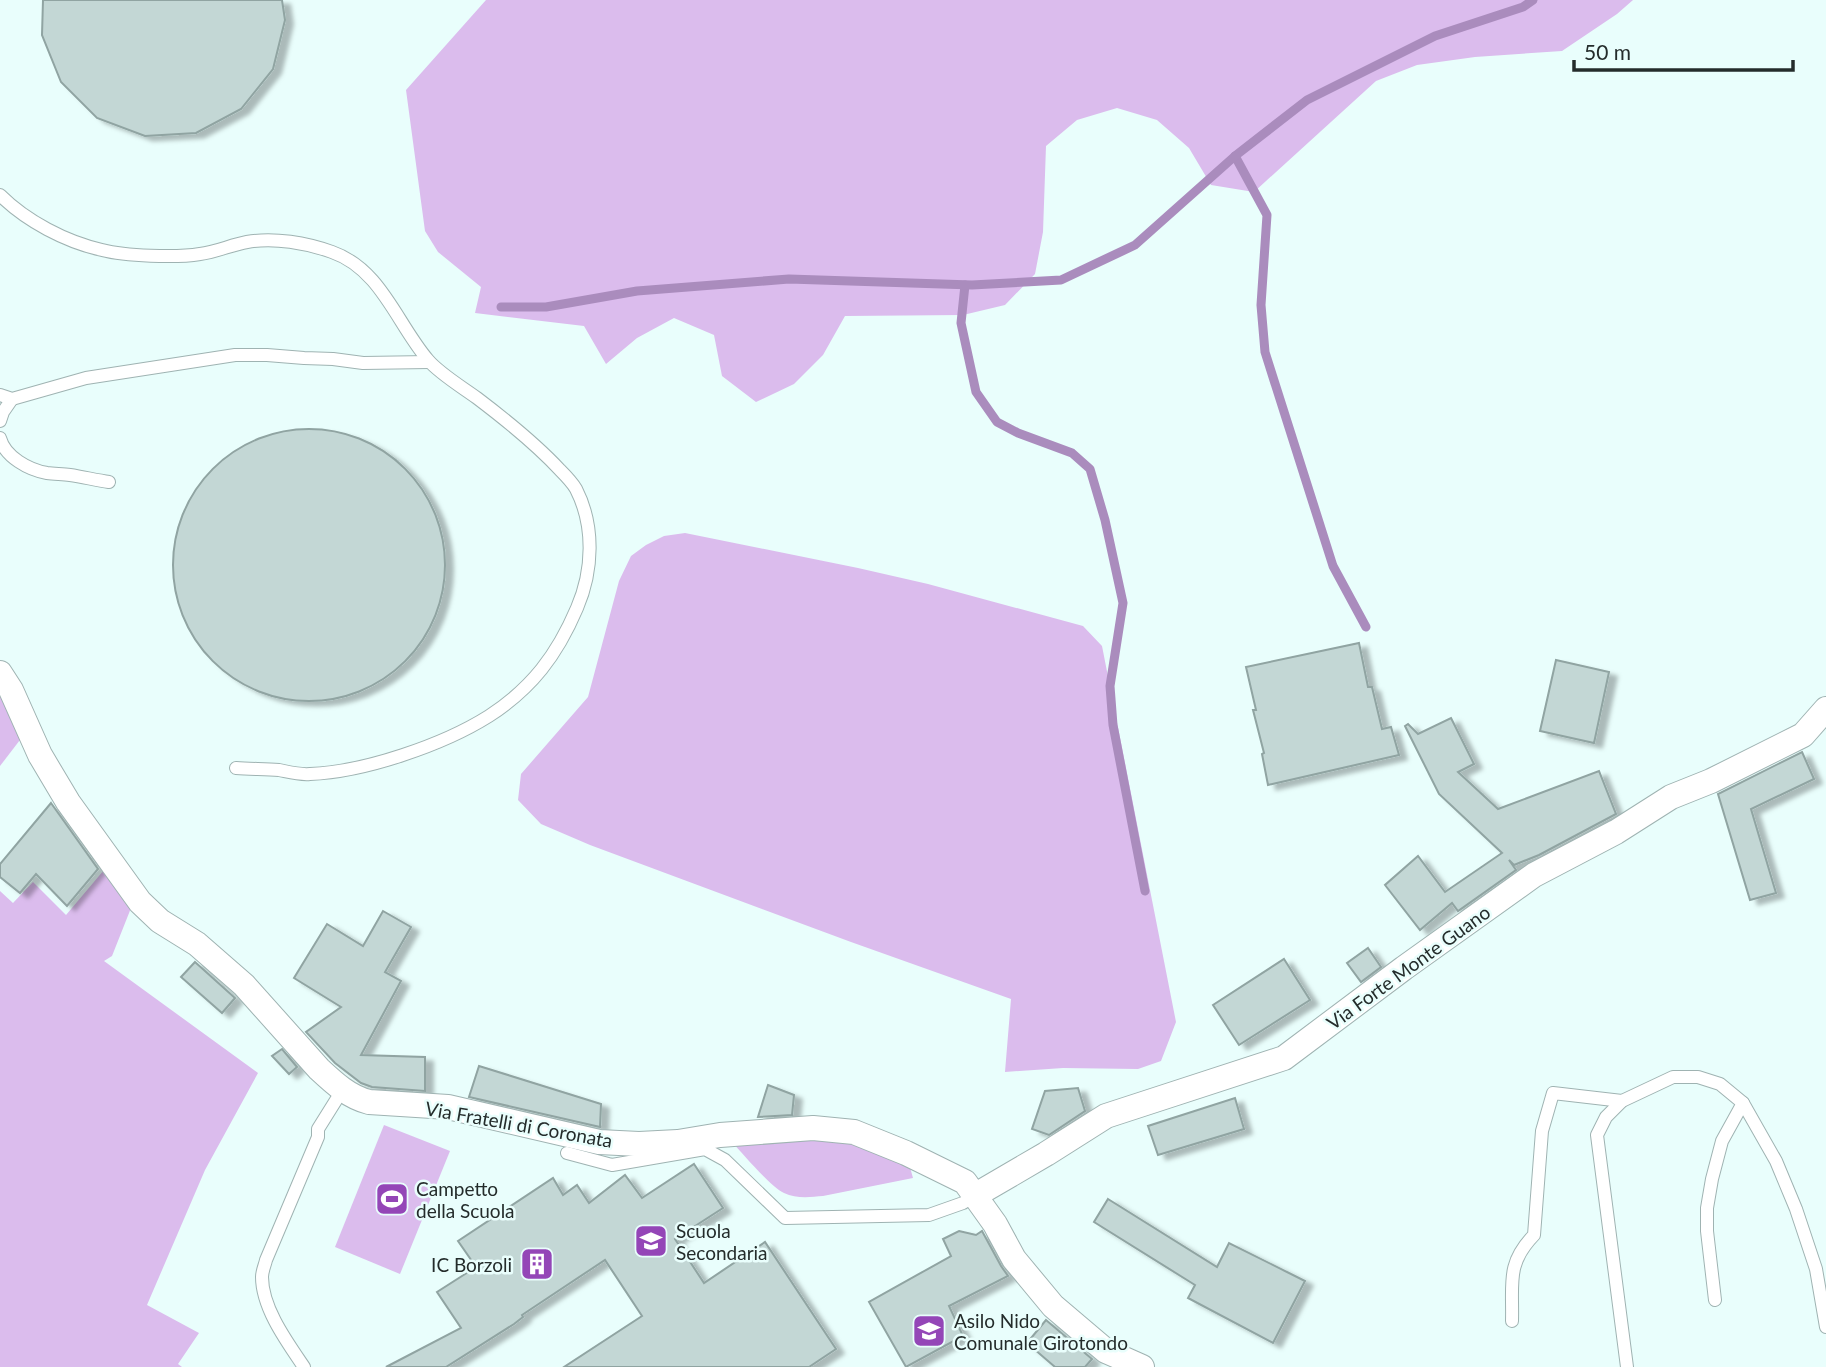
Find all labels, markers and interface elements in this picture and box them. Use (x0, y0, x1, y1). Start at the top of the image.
scale bar (1574, 28, 1793, 72)
text: 50 m (1584, 39, 1631, 64)
street label: Via Forte Monte Guano (1322, 900, 1494, 1034)
street label: Via Fratelli di Coronata (424, 1096, 614, 1152)
place label: Campetto della Scuola (416, 1177, 515, 1222)
sports icon: Campetto della Scuola (373, 1180, 411, 1218)
place label: Scuola Secondaria (676, 1219, 768, 1264)
school or university icon: Scuola Secondaria (632, 1222, 670, 1260)
building icon: IC Borzoli (518, 1245, 556, 1283)
place label: IC Borzoli (431, 1253, 512, 1276)
place label: Asilo Nido Comunale Girotondo (954, 1309, 1128, 1354)
school or university icon: Asilo Nido Comunale Girotondo (910, 1312, 948, 1350)

